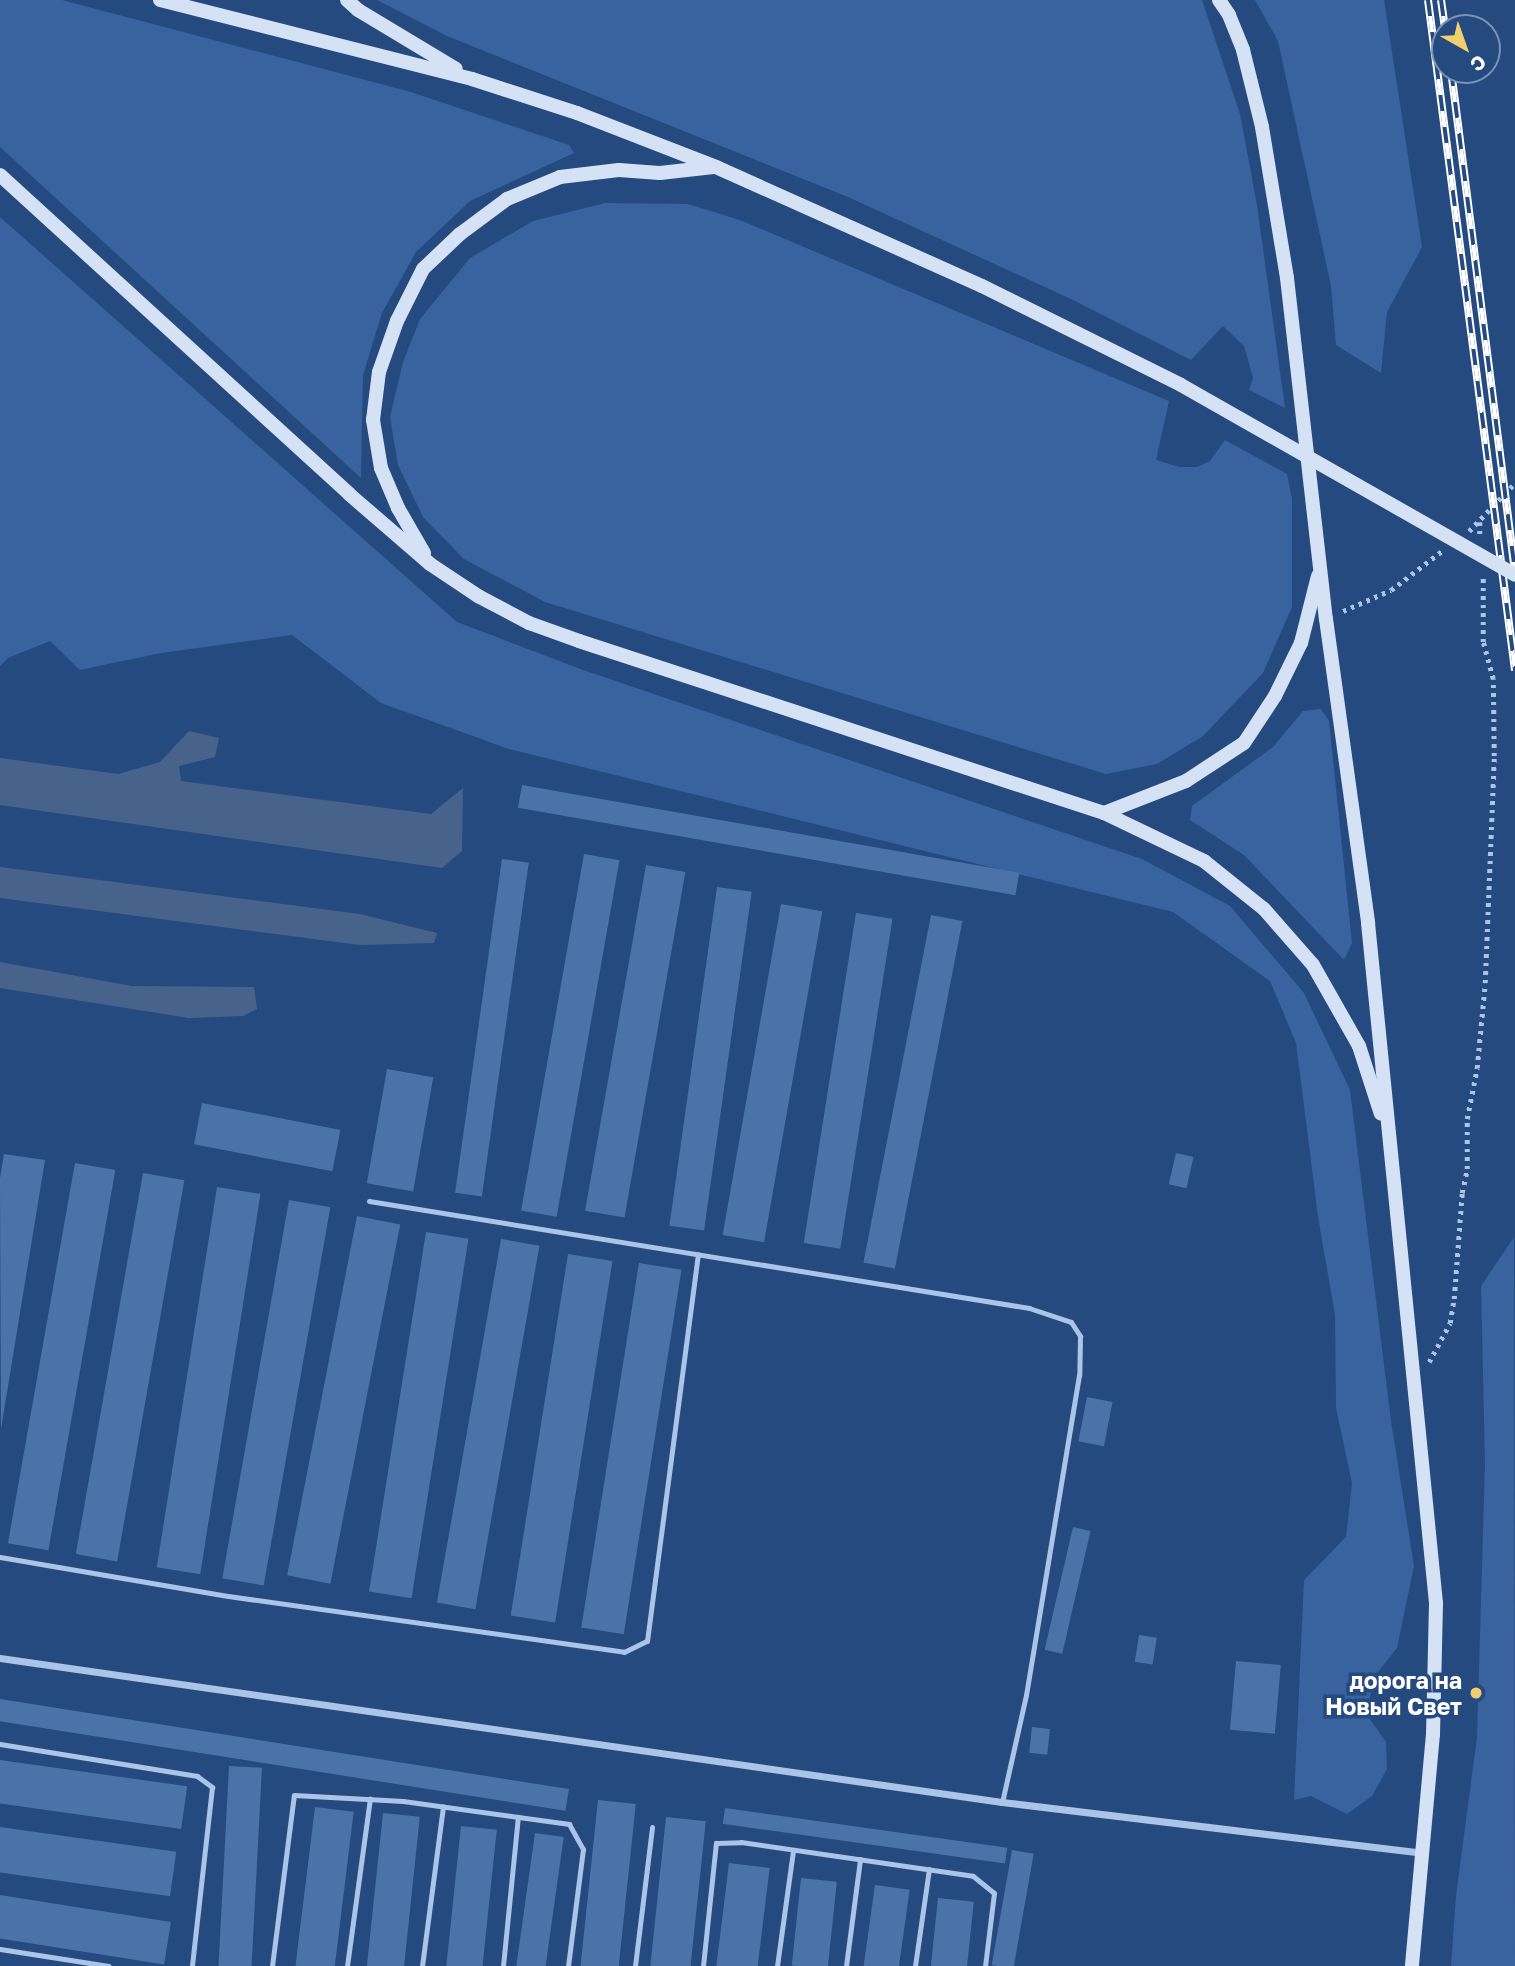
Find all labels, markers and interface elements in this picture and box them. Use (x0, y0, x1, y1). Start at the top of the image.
north arrow (1431, 14, 1501, 84)
text: С (1466, 51, 1491, 77)
place label: дорога на Новый Свет (1325, 1666, 1462, 1720)
marker: дорога на Новый Свет (1468, 1685, 1484, 1701)

